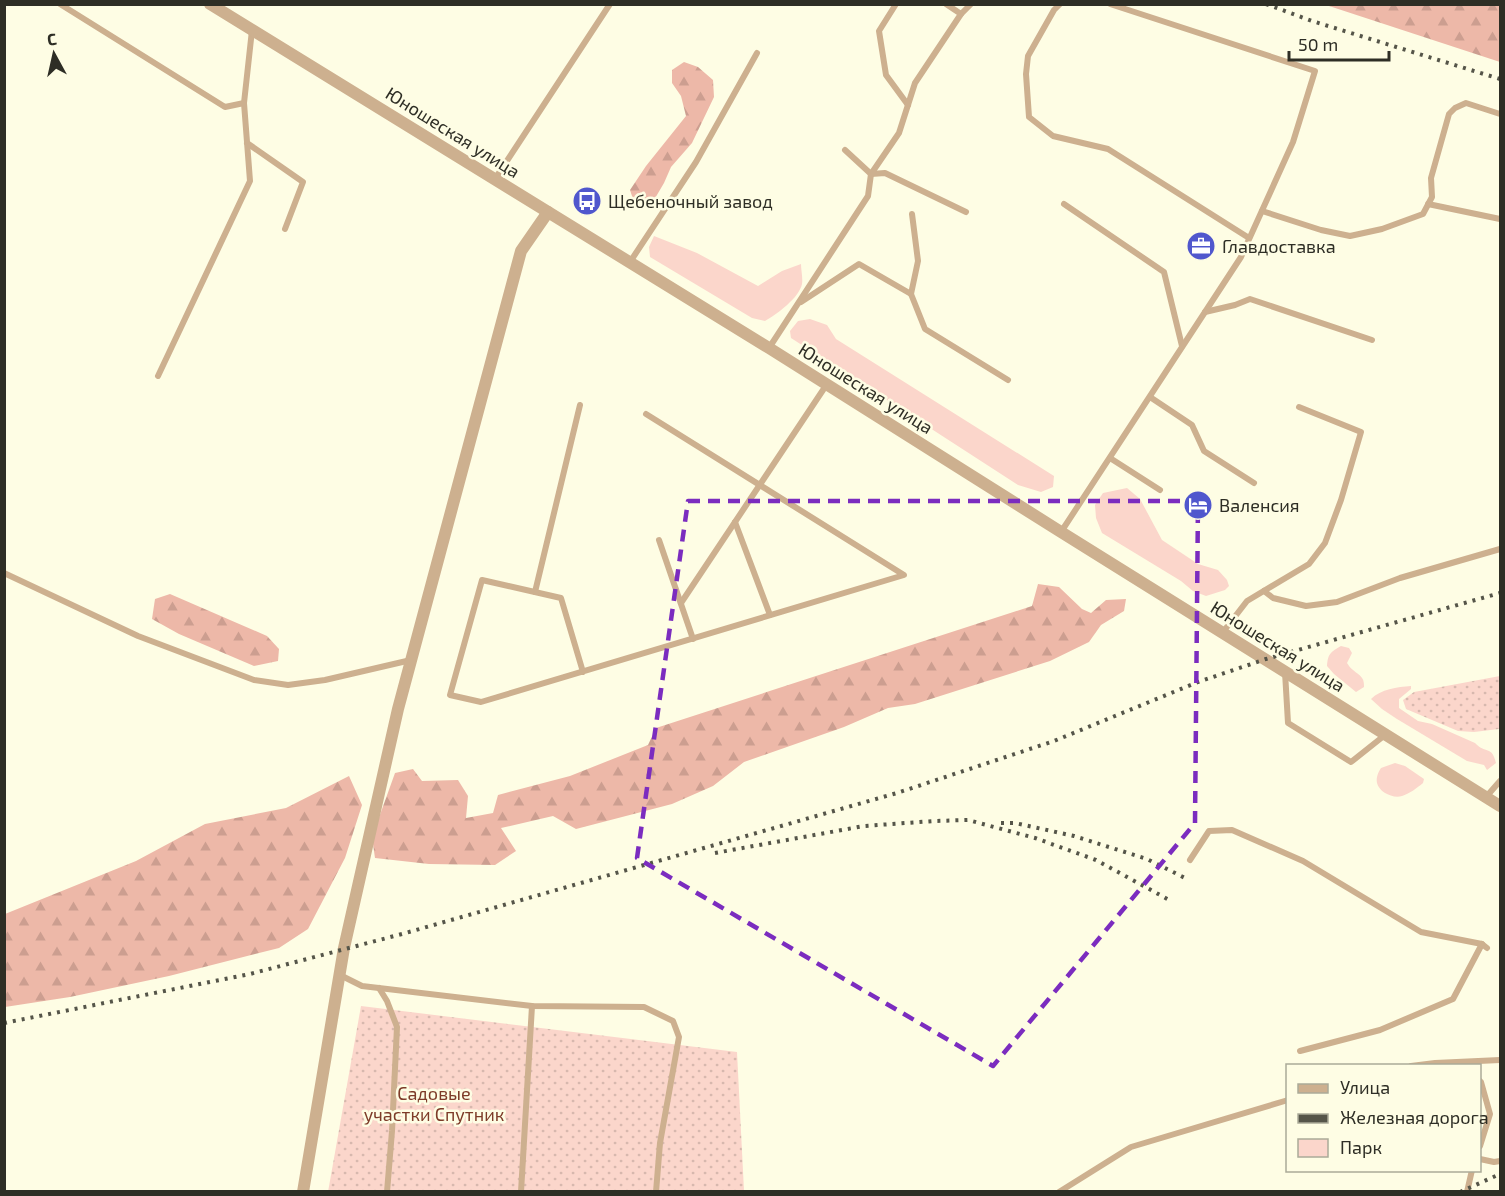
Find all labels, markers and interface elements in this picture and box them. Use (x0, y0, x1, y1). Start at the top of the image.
north arrow (24, 24, 84, 84)
scale bar (1289, 24, 1390, 62)
text: С (46, 29, 58, 49)
text: 50 m (1298, 33, 1338, 55)
street label: Юношеская улица (382, 82, 524, 182)
bus stop icon: Щебеночный завод (571, 185, 603, 217)
place label: Щебеночный завод (608, 190, 773, 212)
office icon: Главдоставка (1185, 230, 1217, 262)
place label: Главдоставка (1222, 235, 1336, 257)
street label: Юношеская улица (795, 338, 937, 438)
hotel icon: Валенсия (1182, 489, 1214, 521)
place label: Валенсия (1219, 494, 1300, 516)
street label: Юношеская улица (1207, 596, 1349, 696)
legend (1286, 1064, 1481, 1172)
text: Улица (1340, 1076, 1390, 1098)
park label: Садовые участки Спутник (364, 1082, 505, 1125)
text: Железная дорога (1340, 1106, 1489, 1128)
text: Парк (1340, 1136, 1382, 1158)

